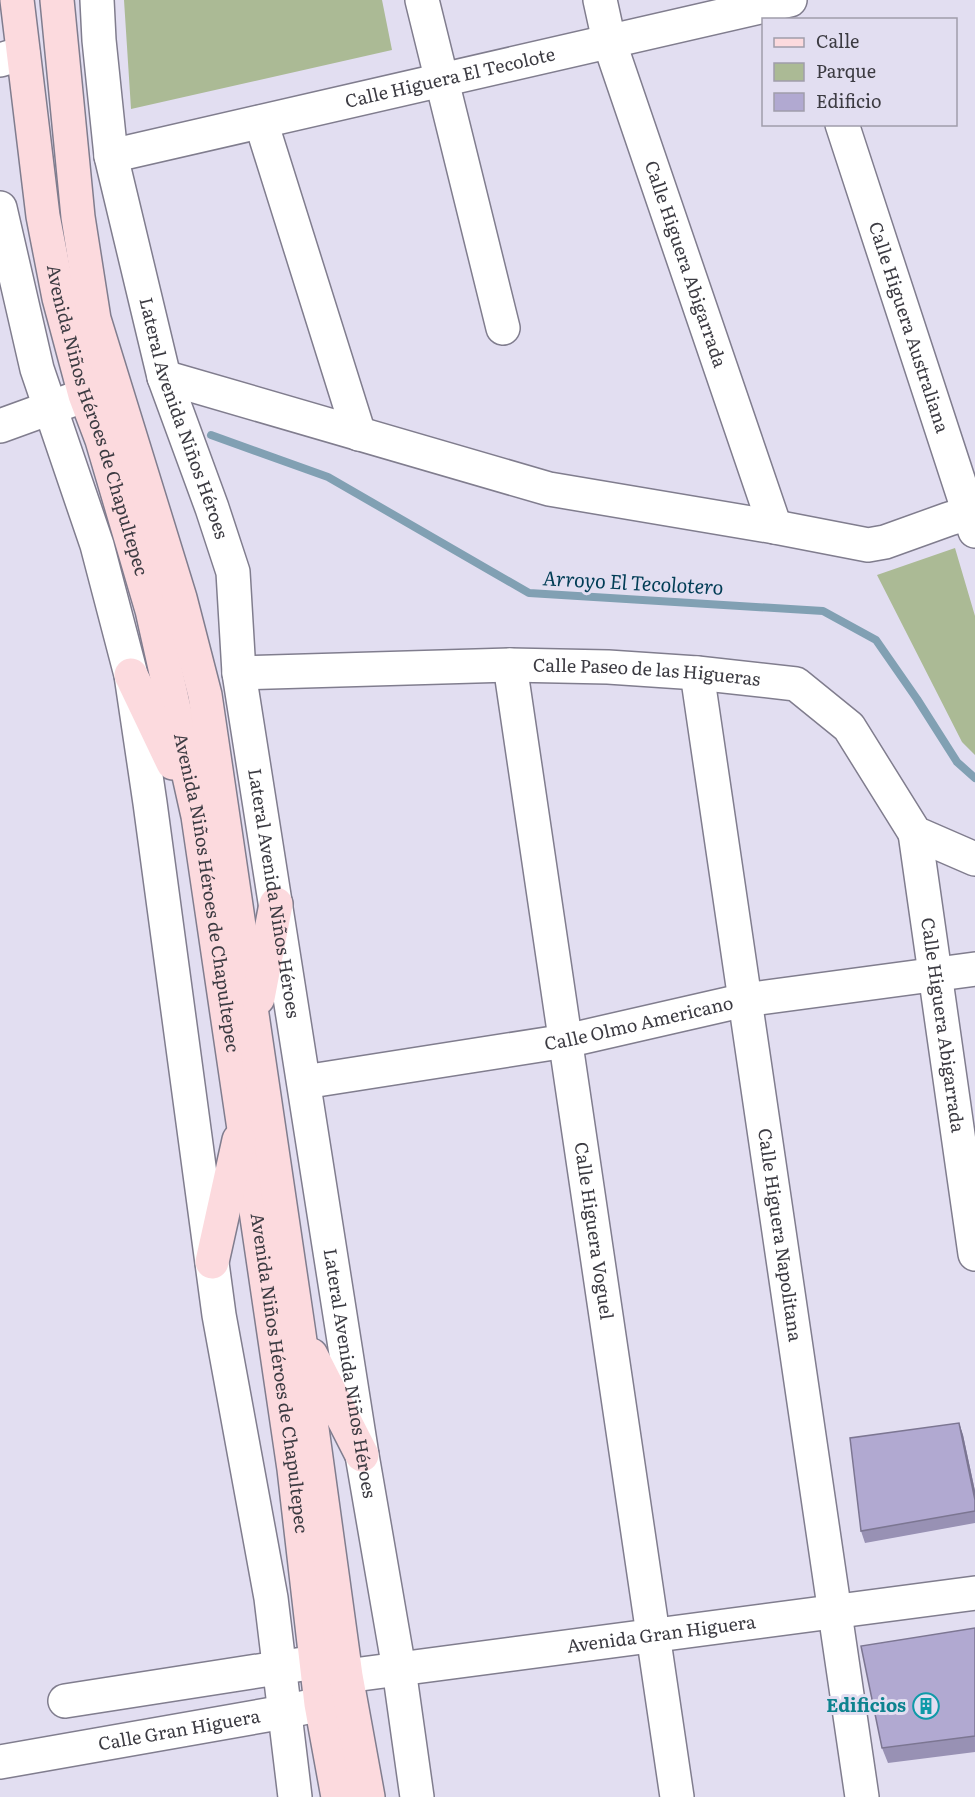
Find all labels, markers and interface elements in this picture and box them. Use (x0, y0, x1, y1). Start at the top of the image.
legend (762, 18, 957, 126)
text: Calle (816, 27, 859, 54)
street label: Calle Higuera El Tecolote (342, 39, 558, 114)
text: Parque (816, 57, 876, 84)
text: Edificio (816, 87, 882, 114)
street label: Calle Higuera Abigarrada (639, 157, 735, 371)
street label: Calle Higuera Australiana (863, 218, 957, 436)
street label: Avenida Niños Héroes de Chapultepec (41, 262, 156, 579)
street label: Lateral Avenida Niños Héroes (133, 294, 236, 542)
water label: Arroyo El Tecolotero (542, 561, 724, 601)
street label: Calle Paseo de las Higueras (533, 650, 762, 692)
street label: Avenida Niños Héroes de Chapultepec (168, 730, 248, 1054)
street label: Lateral Avenida Niños Héroes (242, 766, 308, 1020)
street label: Calle Higuera Abigarrada (915, 915, 973, 1135)
street label: Calle Olmo Americano (542, 988, 736, 1056)
street label: Calle Higuera Napolitana (752, 1126, 810, 1344)
street label: Calle Higuera Voguel (569, 1140, 621, 1321)
street label: Avenida Niños Héroes de Chapultepec (245, 1211, 316, 1535)
street label: Lateral Avenida Niños Héroes (318, 1246, 384, 1500)
street label: Avenida Gran Higuera (565, 1607, 757, 1659)
place label: Edificios (826, 1691, 906, 1718)
building icon: Edificios (911, 1691, 941, 1721)
street label: Calle Gran Higuera (96, 1701, 262, 1756)

